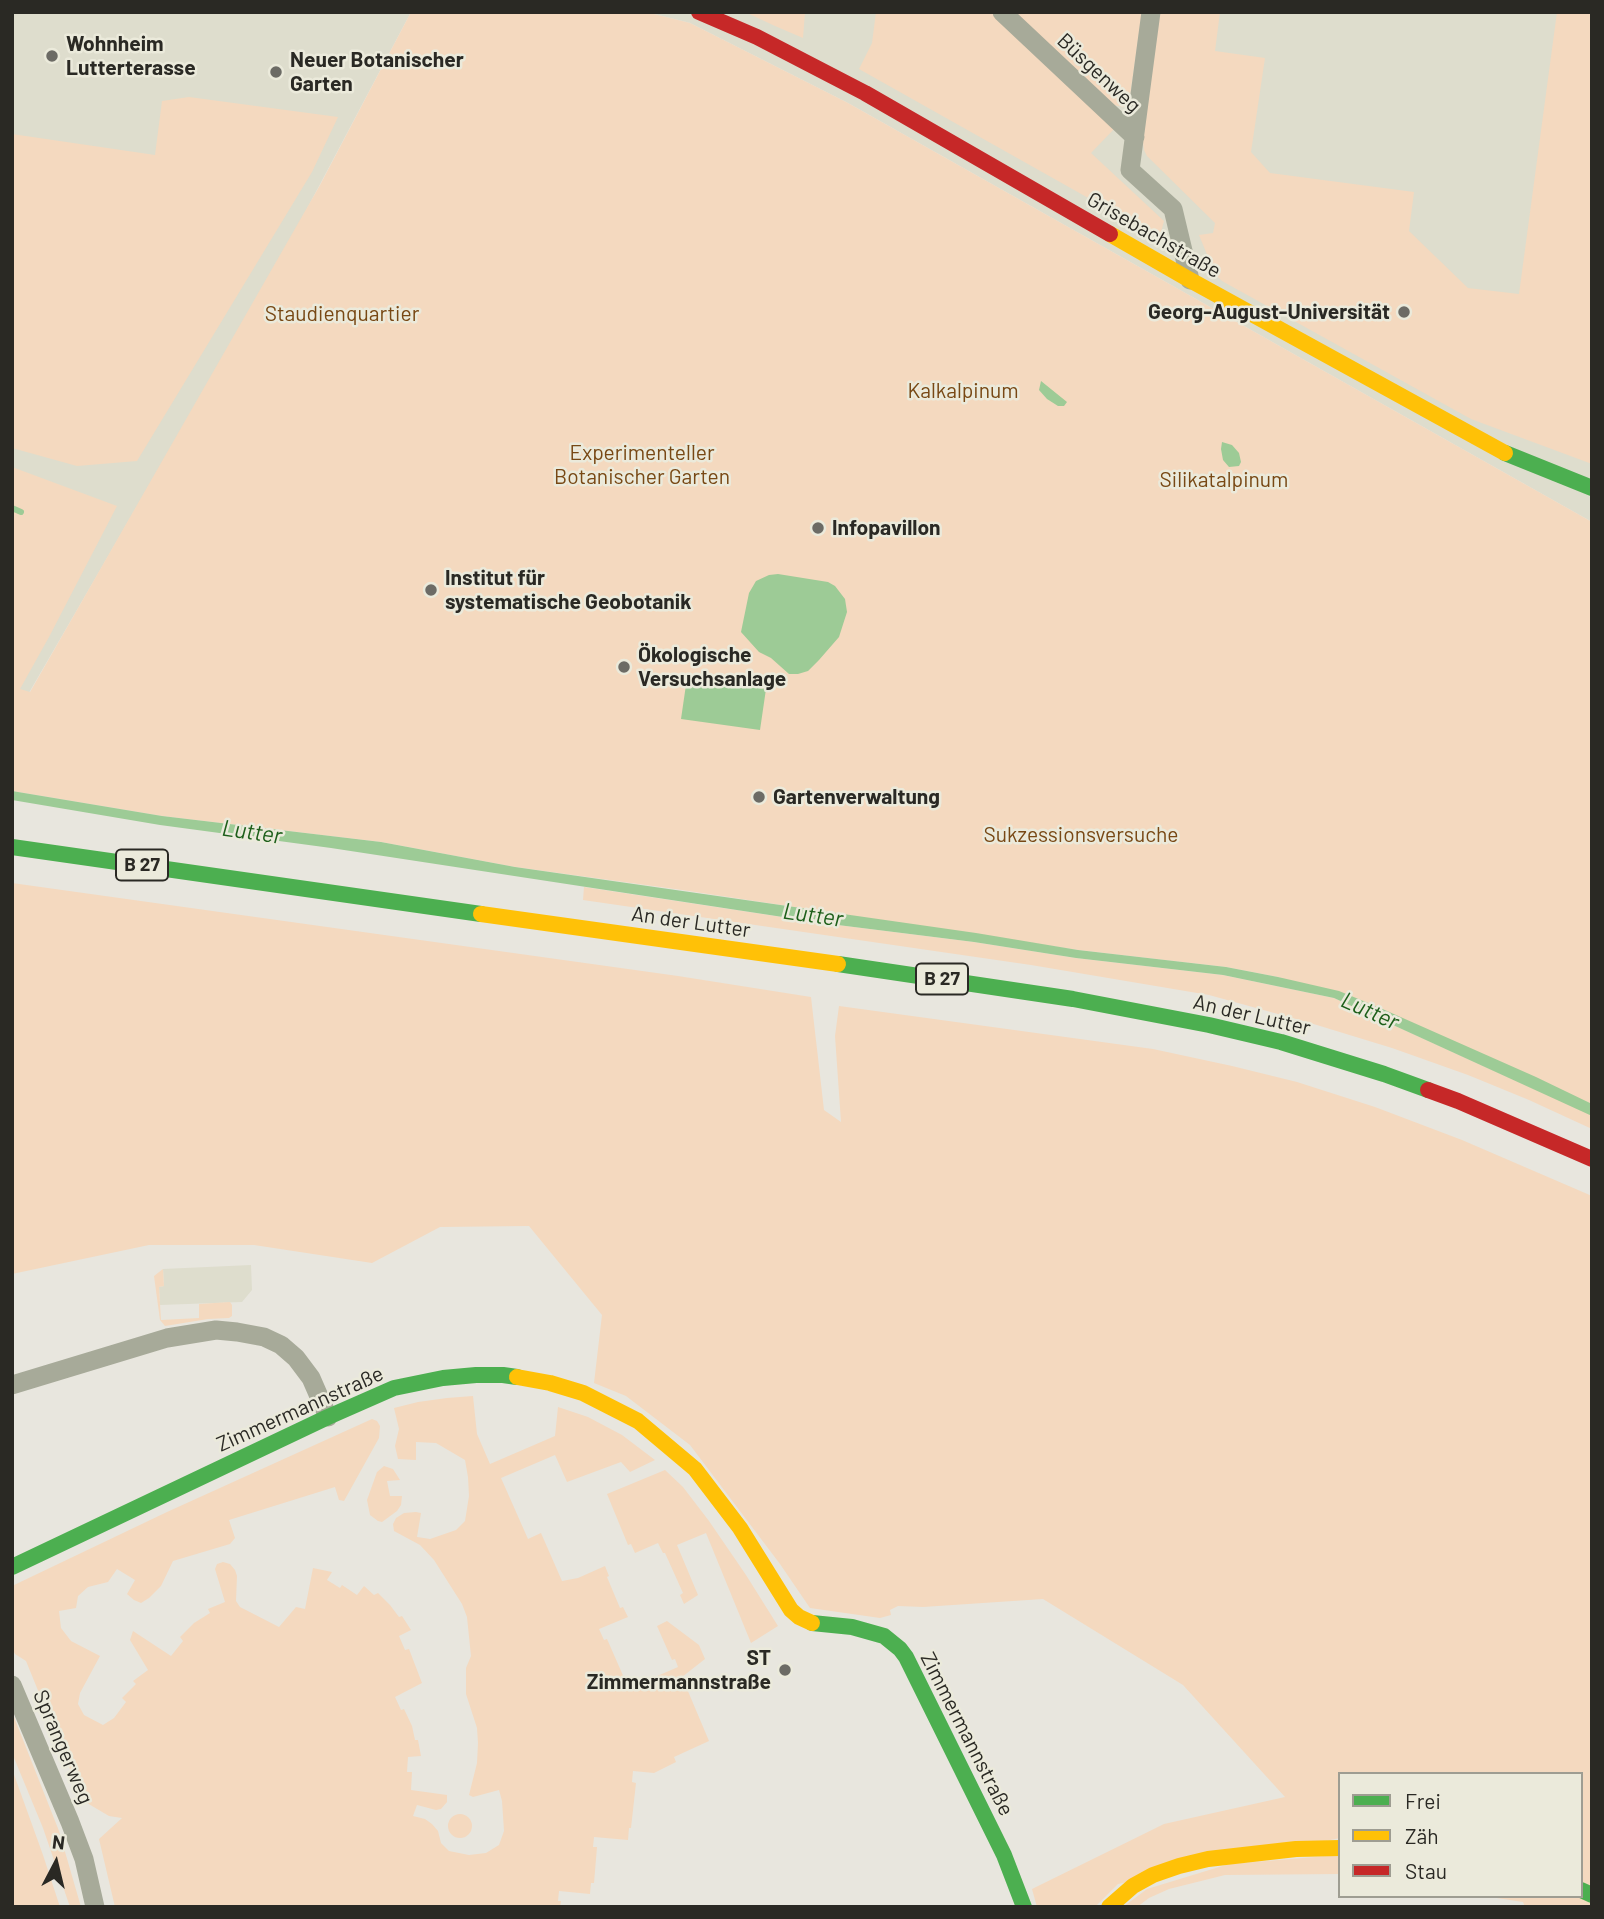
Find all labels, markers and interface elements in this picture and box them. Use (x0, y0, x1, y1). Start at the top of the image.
street label: Büsgenweg (1052, 28, 1146, 118)
place label: Wohnheim Lutterterasse (66, 31, 196, 81)
place label: Neuer Botanischer Garten (290, 47, 464, 97)
marker: Wohnheim Lutterterasse (44, 48, 60, 64)
marker: Neuer Botanischer Garten (268, 64, 284, 80)
street label: Grisebachstraße (1083, 186, 1225, 284)
place label: Georg-August-Universität (1148, 299, 1390, 325)
park label: Staudienquartier (265, 301, 419, 327)
marker: Georg-August-Universität (1396, 304, 1412, 320)
park label: Kalkalpinum (907, 378, 1019, 404)
park label: Experimenteller Botanischer Garten (554, 440, 730, 490)
park label: Silikatalpinum (1160, 467, 1288, 493)
place label: Infopavillon (832, 515, 941, 541)
marker: Infopavillon (810, 520, 826, 536)
place label: Institut für systematische Geobotanik (445, 565, 691, 615)
marker: Institut für systematische Geobotanik (423, 582, 439, 598)
place label: Ökologische Versuchsanlage (638, 642, 786, 692)
marker: Ökologische Versuchsanlage (616, 659, 632, 675)
place label: Gartenverwaltung (773, 784, 940, 810)
marker: Gartenverwaltung (751, 789, 767, 805)
water label: Lutter (220, 814, 284, 850)
park label: Sukzessionsversuche (984, 822, 1178, 848)
road number: B 27 (116, 850, 168, 880)
water label: Lutter (781, 897, 845, 933)
street label: An der Lutter (630, 901, 752, 943)
road number: B 27 (916, 964, 968, 995)
water label: Lutter (1337, 986, 1403, 1036)
street label: An der Lutter (1191, 989, 1313, 1041)
street label: Zimmermannstraße (213, 1361, 387, 1457)
place label: ST Zimmermannstraße (587, 1645, 771, 1695)
street label: Zimmermannstraße (915, 1648, 1019, 1820)
marker: ST Zimmermannstraße (777, 1662, 793, 1678)
street label: Sprangerweg (28, 1686, 98, 1808)
legend (1338, 1772, 1583, 1898)
text: Frei (1405, 1788, 1441, 1813)
text: Zäh (1405, 1823, 1439, 1848)
north arrow (21, 1828, 91, 1898)
text: N (51, 1829, 66, 1854)
text: Stau (1405, 1858, 1447, 1883)

